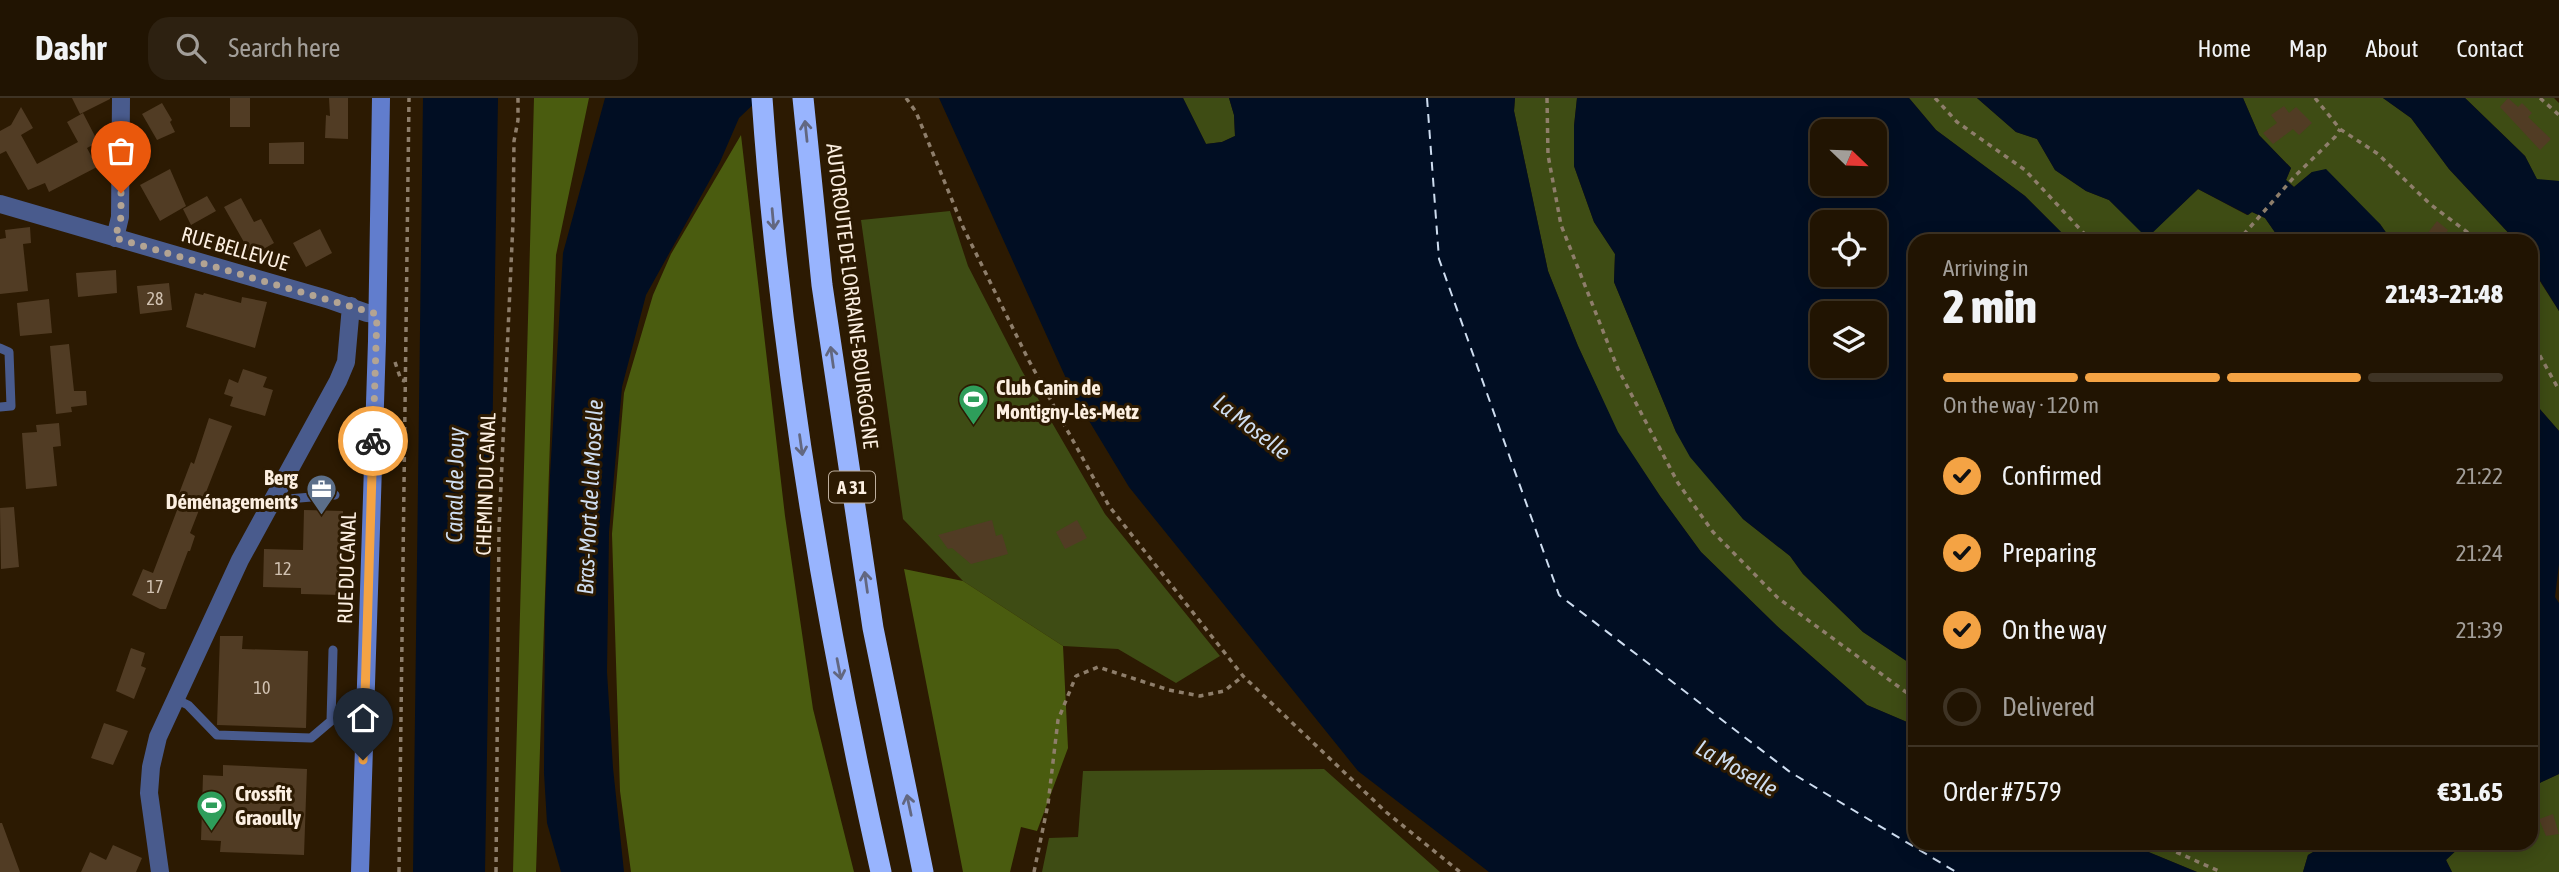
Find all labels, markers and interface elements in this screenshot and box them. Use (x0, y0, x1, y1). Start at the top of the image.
search box (148, 17, 638, 80)
text: Dashr (35, 29, 106, 67)
icon: search (172, 29, 210, 67)
text: Search here (228, 33, 340, 63)
text: Home (2197, 35, 2251, 62)
text: Map (2289, 35, 2327, 62)
text: About (2365, 35, 2418, 62)
text: Contact (2456, 35, 2524, 62)
north arrow (1810, 119, 1886, 196)
map controls (1810, 119, 1887, 378)
one-way arrow (799, 120, 812, 143)
pin (91, 121, 151, 193)
icon: bag (102, 132, 140, 170)
street label: AUTOROUTE DE LORRAINE-BOURGOGNE (822, 142, 884, 450)
one-way arrow (767, 207, 780, 230)
button: locate (1810, 210, 1887, 287)
street label: RUE BELLEVUE (179, 221, 292, 275)
text: Arriving in (1943, 255, 2029, 281)
text: 21:43–21:48 (2386, 279, 2503, 309)
text: 2 min (1943, 280, 2037, 333)
house number: 28 (147, 288, 163, 309)
button: layers (1810, 301, 1887, 378)
one-way arrow (826, 346, 839, 369)
place label: Club Canin de Montigny-lès-Metz (996, 375, 1139, 423)
sports icon: Club Canin de Montigny-lès-Metz (956, 383, 990, 427)
water label: La Moselle (1209, 389, 1295, 465)
text: On the way · 120 m (1943, 392, 2099, 418)
water label: Bras-Mort de la Moselle (572, 399, 608, 595)
courier (338, 406, 408, 476)
street label: CHEMIN DU CANAL (471, 412, 499, 556)
icon: bike (354, 422, 392, 460)
water label: Canal de Jouy (441, 427, 469, 543)
one-way arrow (795, 433, 808, 456)
icon: check (1943, 457, 1981, 495)
text: Confirmed (2002, 461, 2102, 491)
text: 21:22 (2456, 463, 2503, 489)
place label: Berg Déménagements (166, 465, 299, 513)
road number: A 31 (829, 472, 875, 502)
office icon: Berg Déménagements (304, 473, 338, 517)
street label: RUE DU CANAL (332, 511, 360, 624)
icon: check (1943, 534, 1981, 572)
text: Preparing (2002, 538, 2096, 568)
text: 21:24 (2456, 540, 2503, 566)
house number: 12 (275, 558, 291, 579)
one-way arrow (859, 571, 872, 594)
house number: 17 (147, 576, 163, 597)
icon: check (1943, 611, 1981, 649)
text: On the way (2002, 615, 2107, 645)
text: 21:39 (2456, 617, 2503, 643)
one-way arrow (833, 657, 846, 680)
house number: 10 (254, 677, 270, 698)
pin (333, 688, 393, 760)
text: Delivered (2002, 692, 2095, 722)
icon: home (344, 699, 382, 737)
water label: La Moselle (1692, 734, 1782, 802)
text: Order #7579 (1943, 777, 2062, 807)
text: €31.65 (2438, 777, 2503, 807)
place label: Crossfit Graoully (235, 781, 302, 829)
sports icon: Crossfit Graoully (195, 789, 229, 833)
one-way arrow (902, 794, 916, 817)

